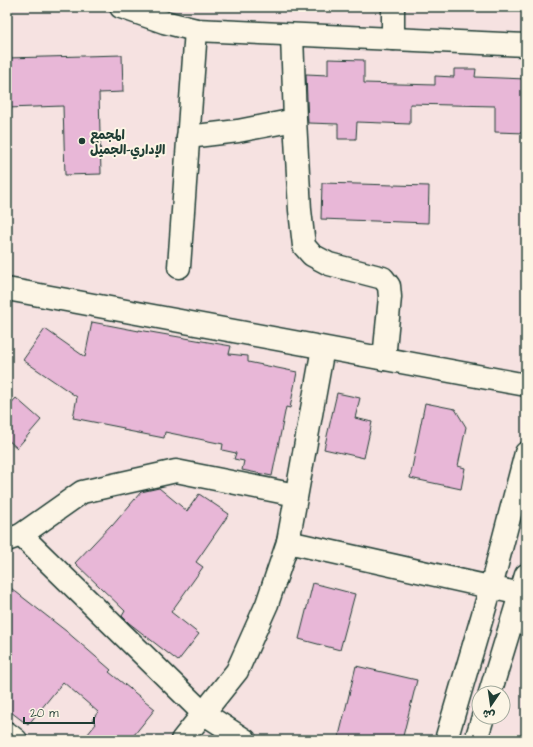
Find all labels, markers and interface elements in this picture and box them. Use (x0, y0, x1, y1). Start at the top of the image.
place label: المجمع الإداري-الجميل (90, 126, 165, 160)
marker: المجمع الإداري-الجميل (77, 136, 87, 146)
north arrow (471, 685, 511, 725)
scale bar (24, 699, 94, 725)
text: 20 m (30, 705, 59, 722)
text: ش (481, 706, 496, 723)

